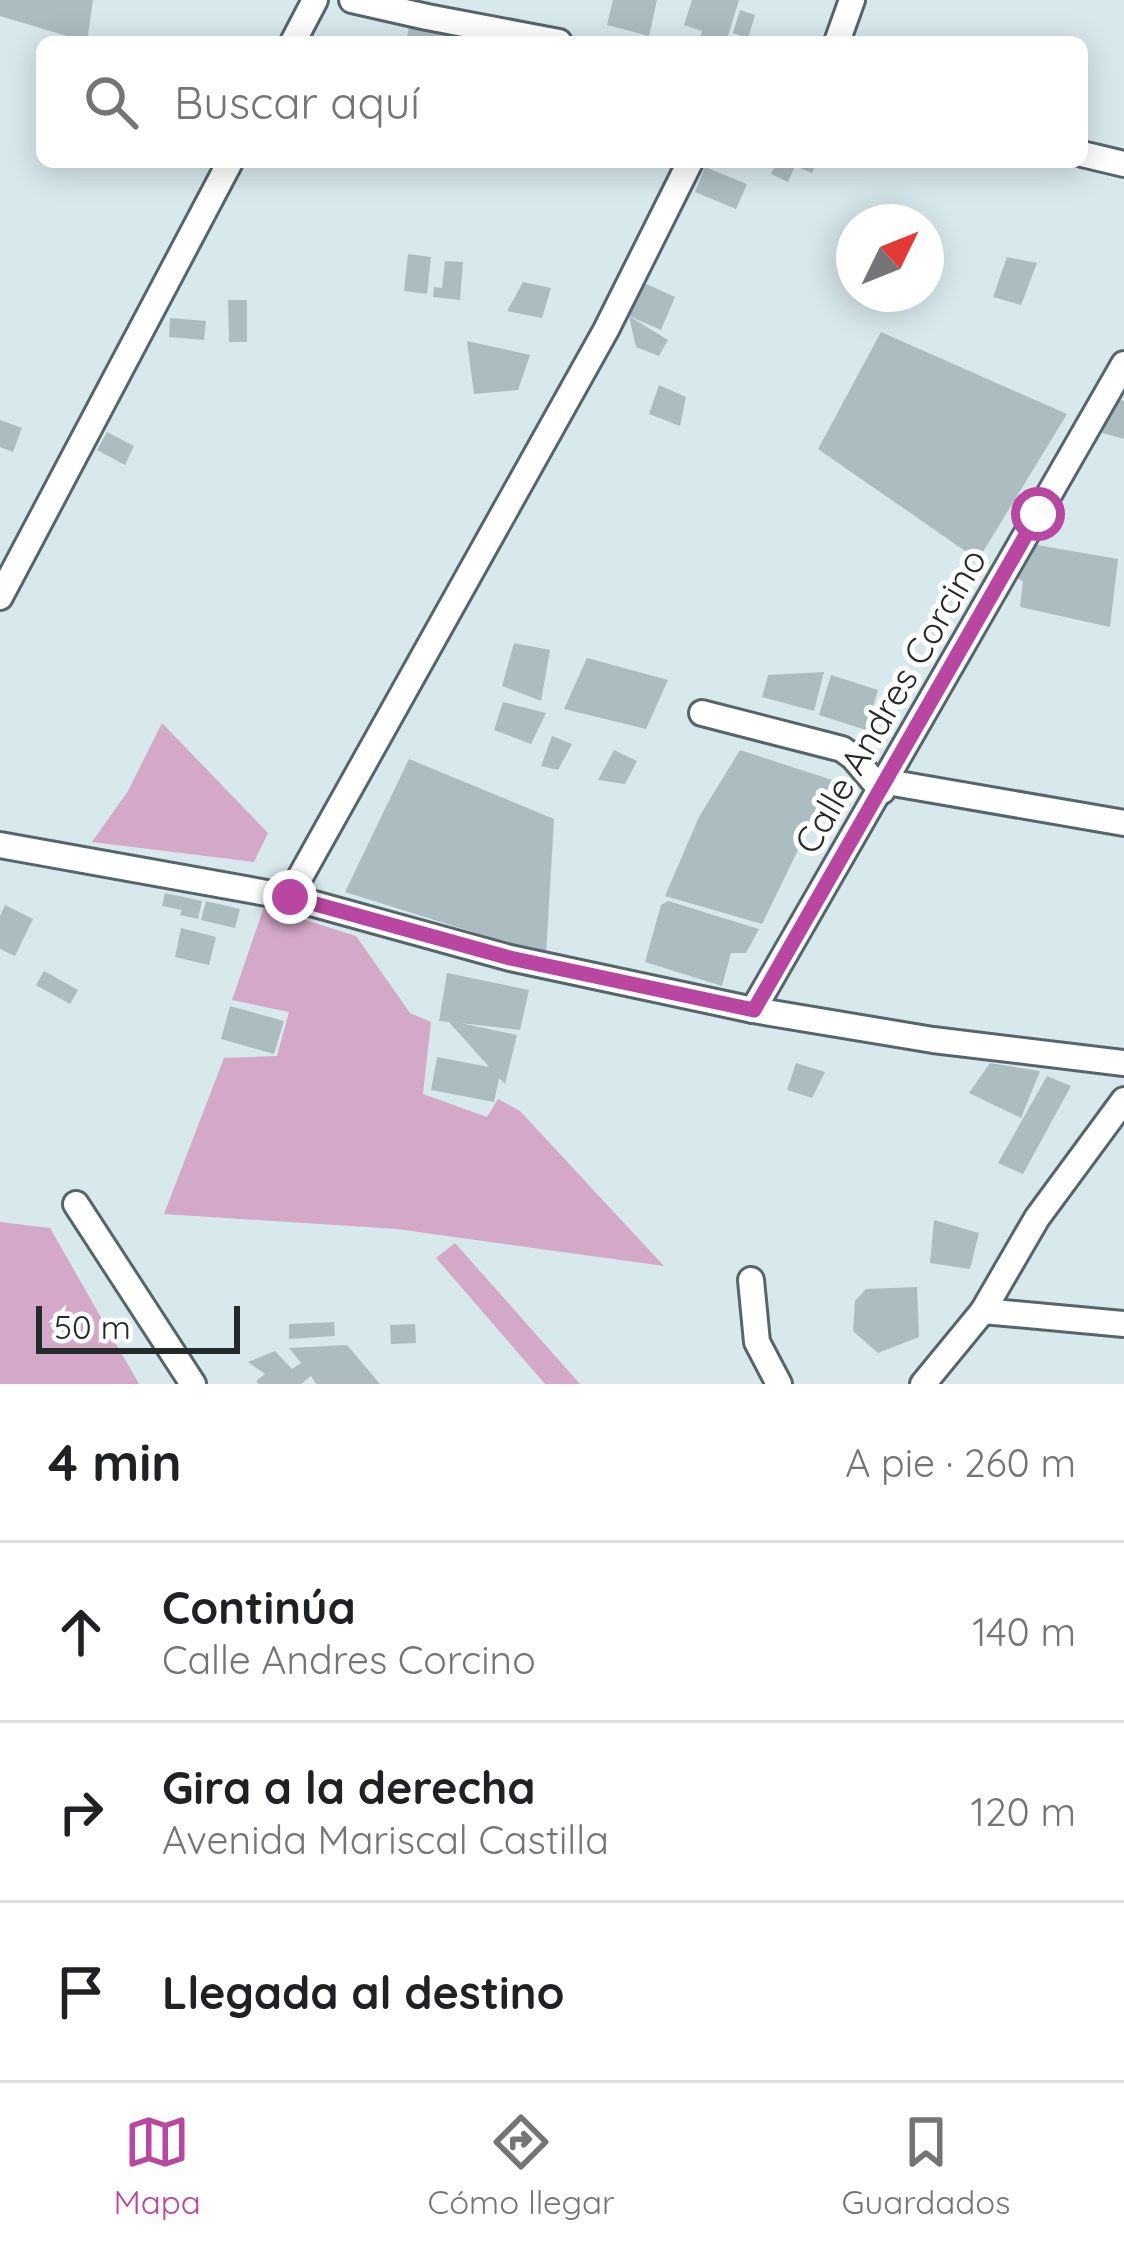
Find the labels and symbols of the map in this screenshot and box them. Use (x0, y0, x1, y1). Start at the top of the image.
north arrow (836, 204, 944, 312)
route start (1011, 487, 1065, 541)
street label: Calle Andres Corcino (784, 540, 995, 861)
route end (263, 870, 317, 924)
scale bar (36, 1300, 240, 1353)

